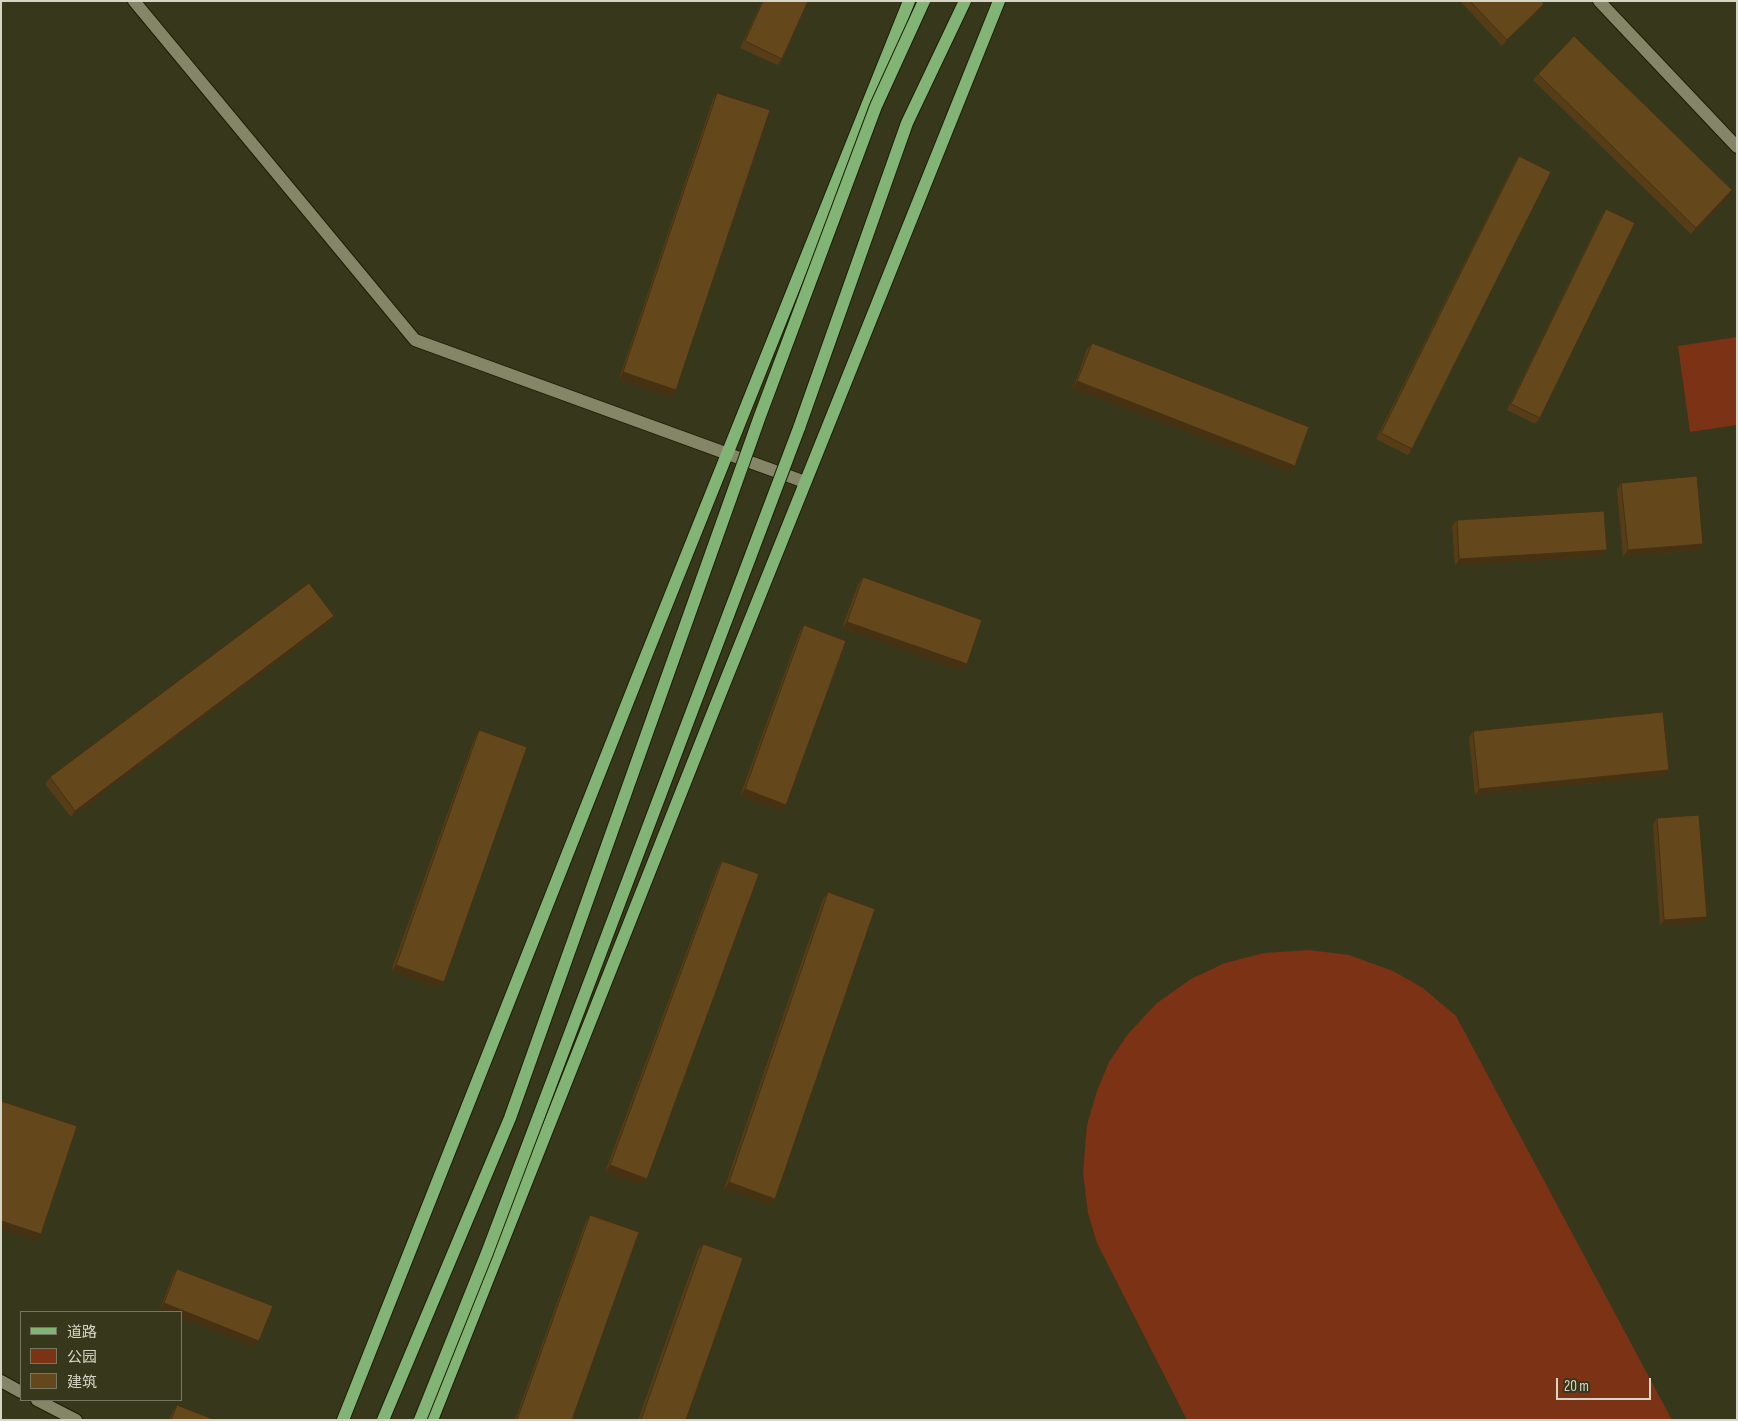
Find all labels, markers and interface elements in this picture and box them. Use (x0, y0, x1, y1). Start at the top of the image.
legend (20, 1311, 182, 1401)
text: 道路 (67, 1323, 97, 1342)
text: 公园 (67, 1348, 97, 1367)
scale bar (1558, 1368, 1653, 1400)
text: 建筑 (67, 1373, 97, 1392)
text: 20 m (1564, 1377, 1589, 1396)

